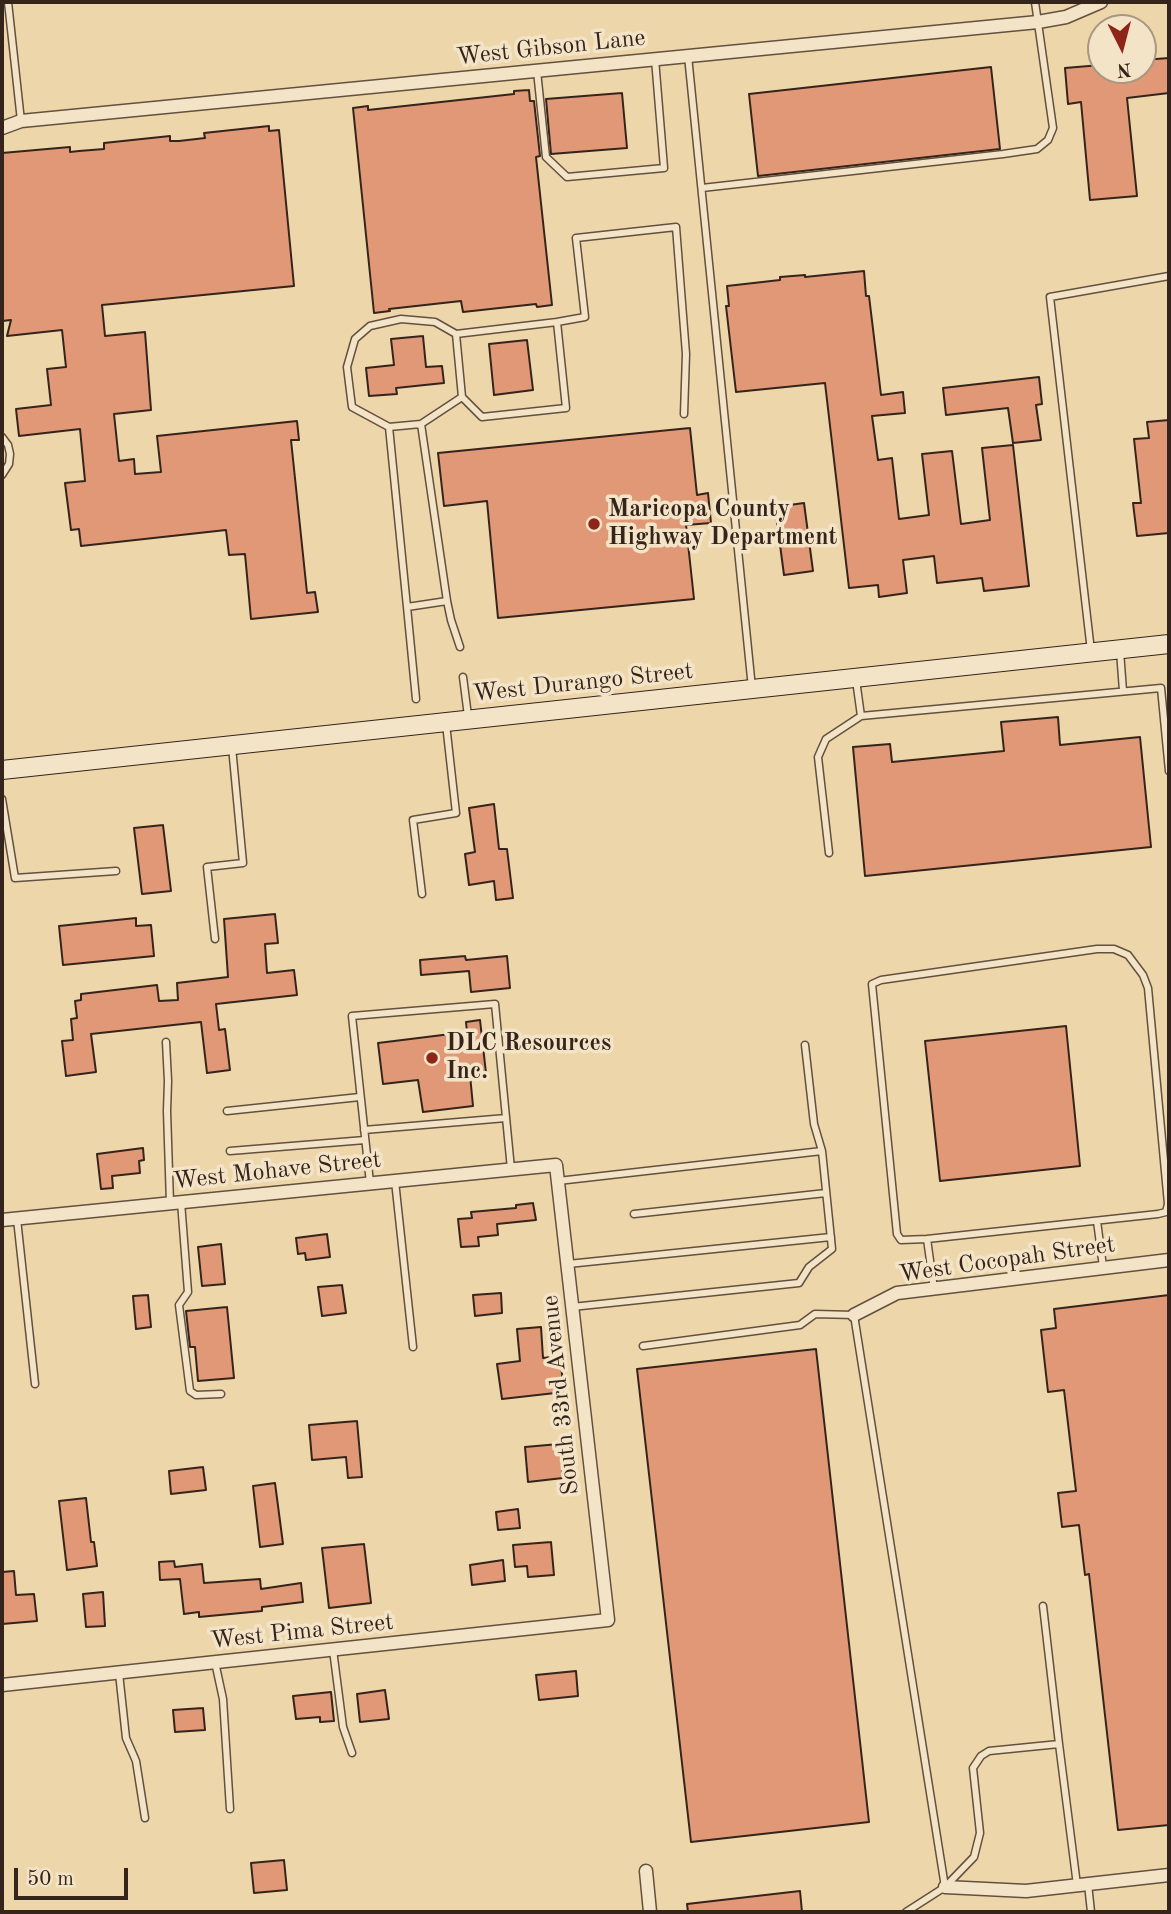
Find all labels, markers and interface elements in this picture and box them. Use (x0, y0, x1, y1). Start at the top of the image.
north arrow (1087, 14, 1157, 84)
street label: West Gibson Lane (455, 24, 647, 72)
text: N (1116, 58, 1132, 79)
place label: Maricopa County Highway Department (608, 496, 837, 552)
marker: Maricopa County Highway Department (586, 516, 602, 532)
street label: West Durango Street (471, 657, 695, 709)
place label: DLC Resources Inc. (446, 1030, 611, 1086)
marker: DLC Resources Inc. (424, 1050, 440, 1066)
street label: West Mohave Street (172, 1146, 382, 1196)
street label: West Cocopah Street (897, 1231, 1117, 1289)
street label: South 33rd Avenue (536, 1294, 586, 1496)
street label: West Pima Street (209, 1608, 395, 1656)
scale bar (18, 1854, 131, 1898)
text: 50 m (27, 1869, 74, 1890)

